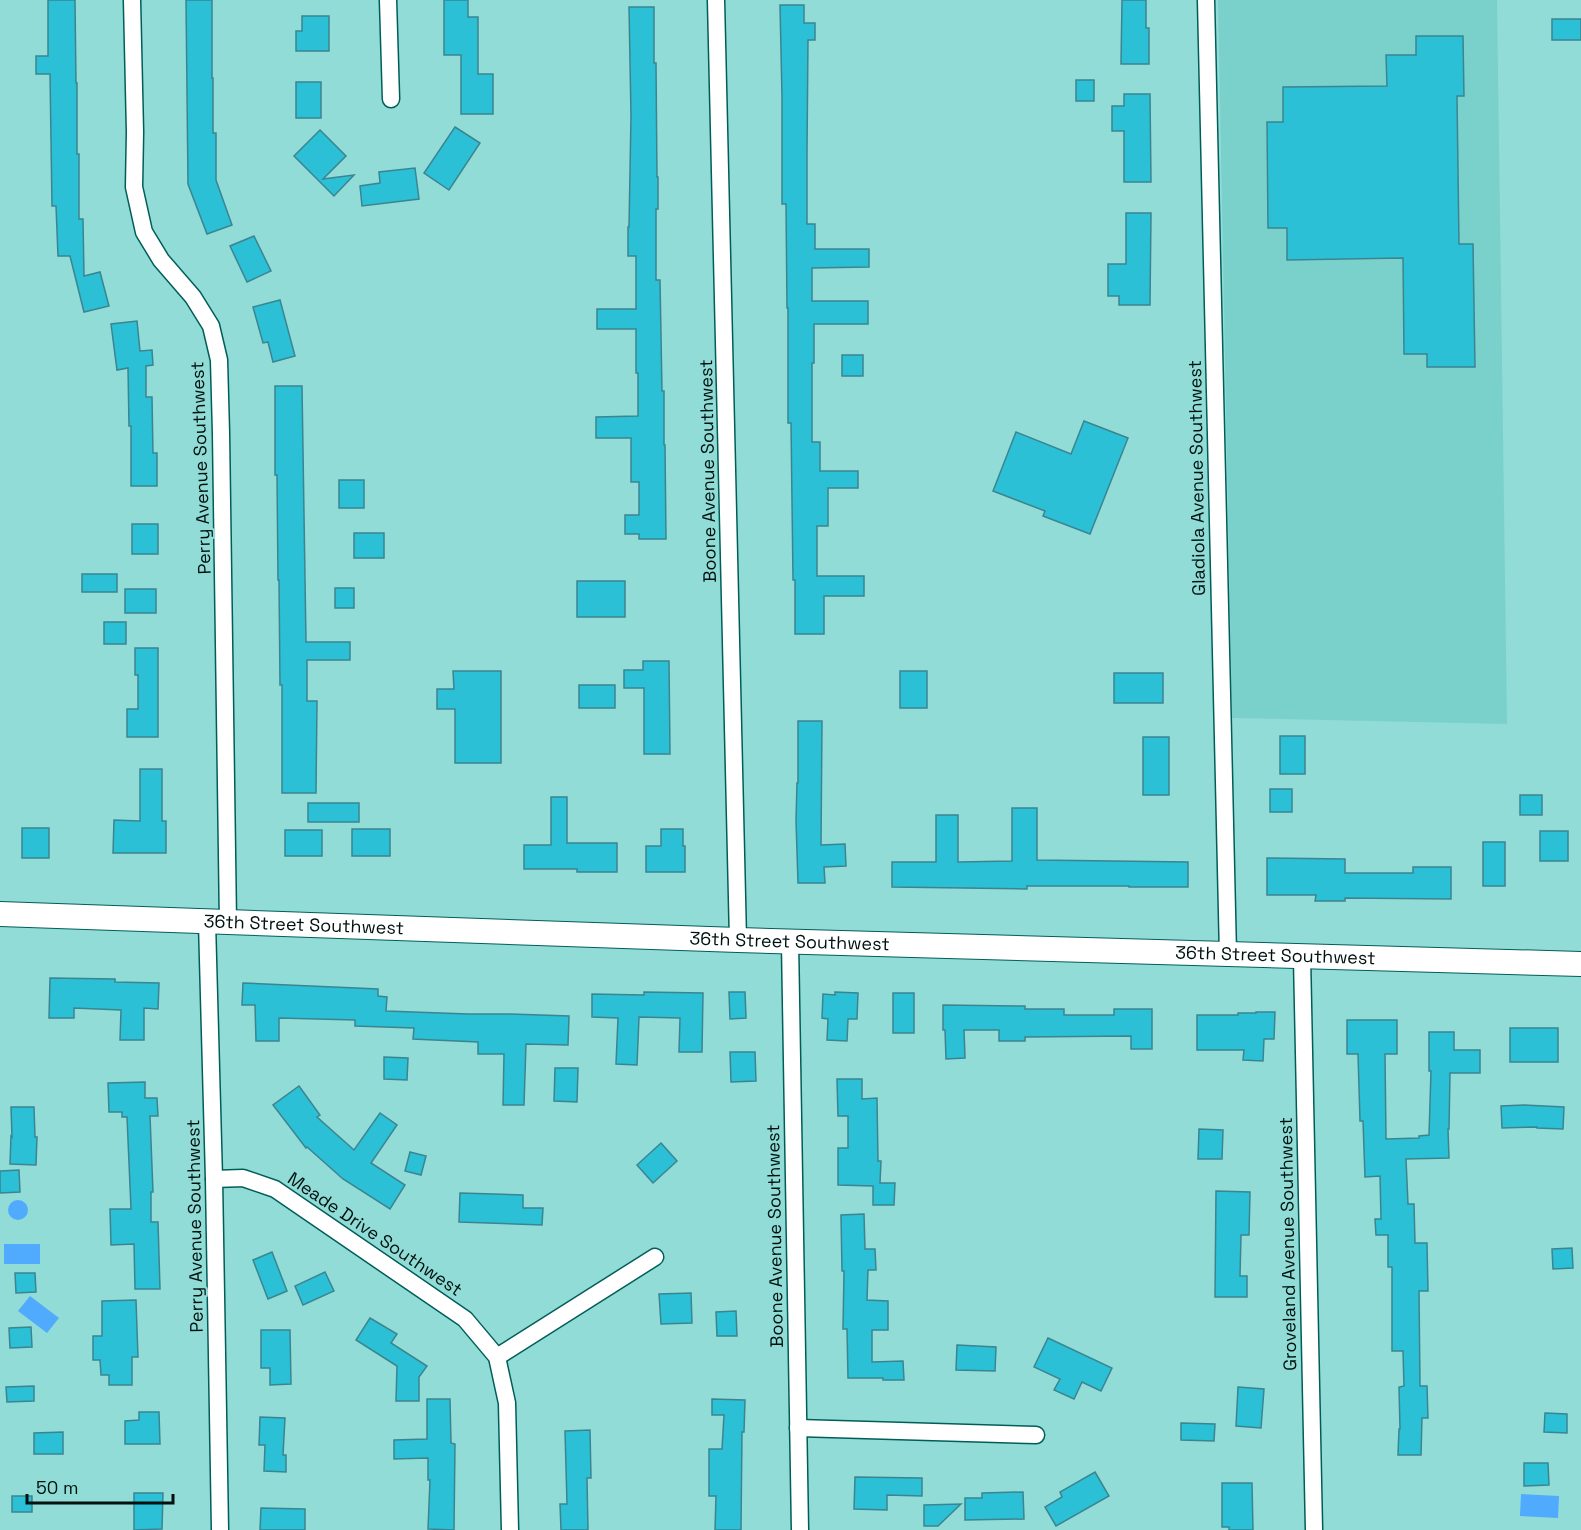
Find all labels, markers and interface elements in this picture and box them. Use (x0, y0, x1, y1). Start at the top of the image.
street label: Boone Avenue Southwest (694, 359, 721, 583)
street label: Gladiola Avenue Southwest (1183, 360, 1210, 596)
street label: Perry Avenue Southwest (185, 361, 216, 575)
street label: 36th Street Southwest (203, 909, 404, 939)
street label: 36th Street Southwest (689, 926, 890, 955)
street label: 36th Street Southwest (1175, 940, 1376, 969)
street label: Groveland Avenue Southwest (1274, 1117, 1301, 1371)
street label: Perry Avenue Southwest (181, 1119, 208, 1333)
street label: Boone Avenue Southwest (761, 1124, 788, 1348)
street label: Meade Drive Southwest (284, 1167, 467, 1301)
scale bar (27, 1467, 172, 1505)
text: 50 m (36, 1476, 78, 1499)

